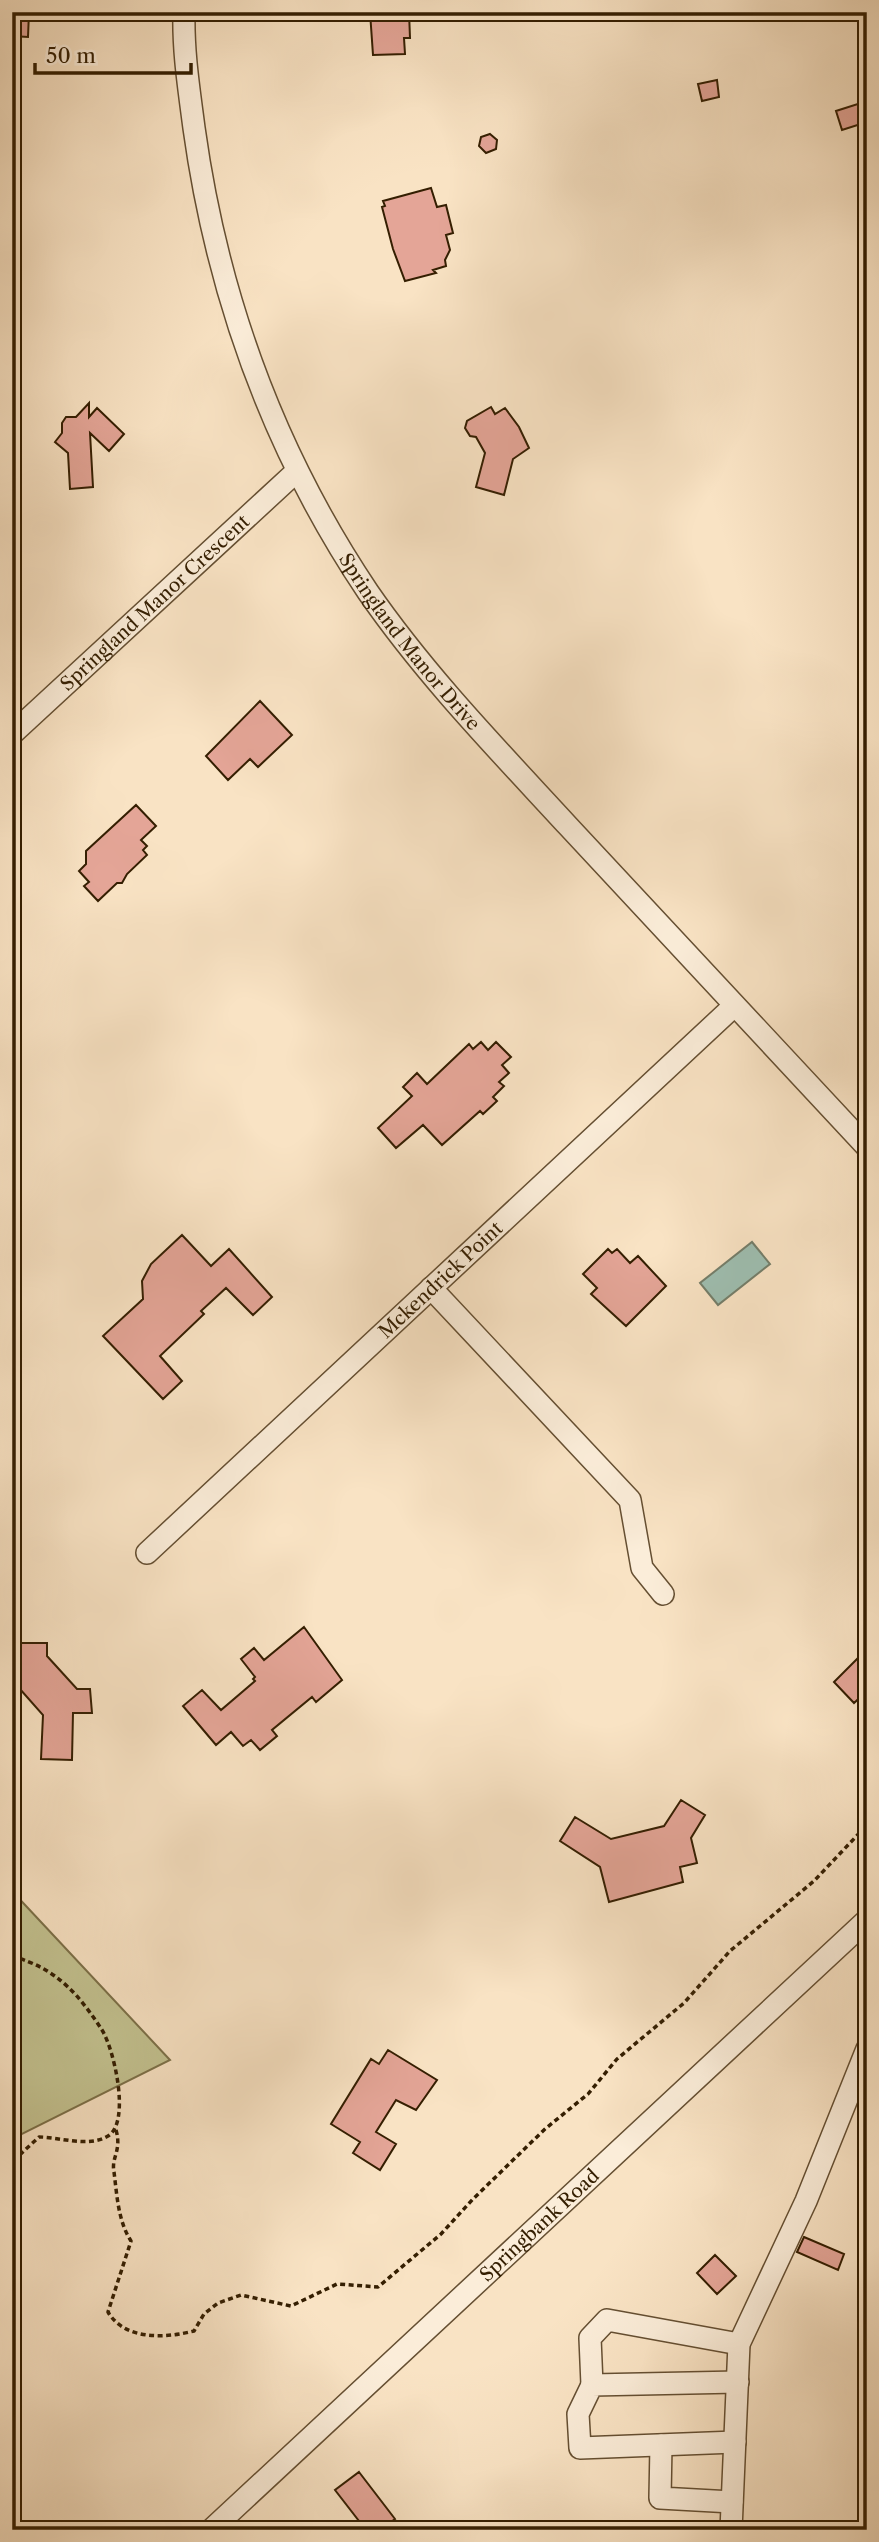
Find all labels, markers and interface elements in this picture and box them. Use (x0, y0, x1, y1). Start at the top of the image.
scale bar (35, 32, 191, 76)
text: 50 m (46, 43, 96, 68)
street label: Springland Manor Crescent (56, 510, 254, 696)
street label: Springland Manor Drive (334, 549, 485, 735)
street label: Mckendrick Point (374, 1217, 508, 1343)
street label: Springbank Road (475, 2164, 604, 2286)

